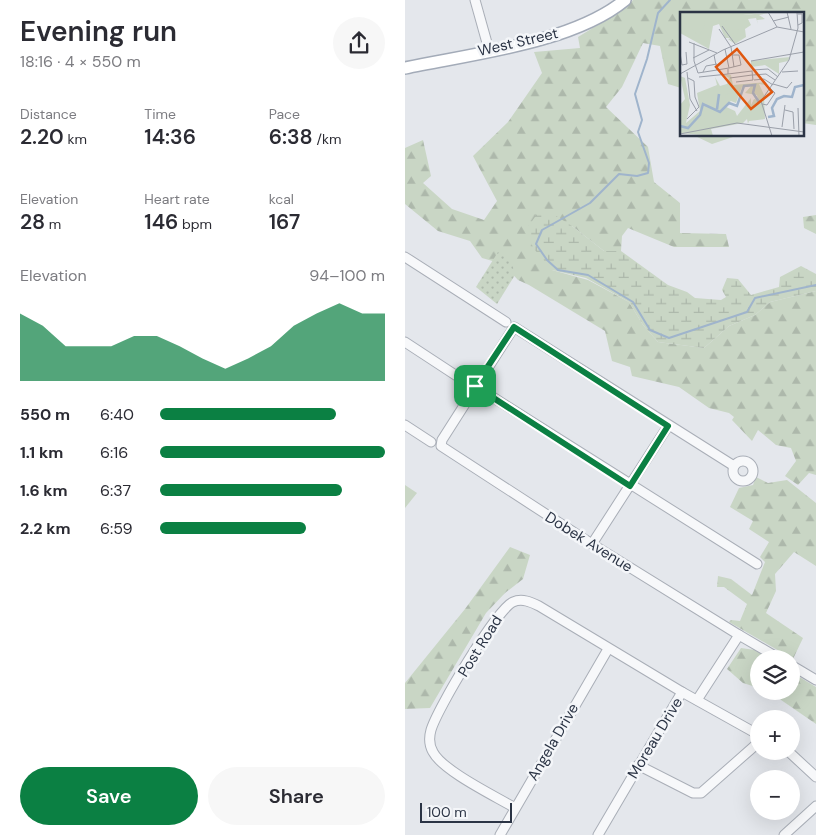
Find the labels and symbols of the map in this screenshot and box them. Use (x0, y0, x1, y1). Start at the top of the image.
inset map (680, 12, 803, 136)
street label: West Street (476, 23, 560, 61)
pin (454, 365, 496, 407)
street label: Dobek Avenue (541, 507, 637, 577)
street label: Post Road (453, 611, 507, 681)
street label: Moreau Drive (623, 694, 687, 782)
street label: Angela Drive (523, 700, 583, 784)
scale bar (420, 800, 513, 823)

